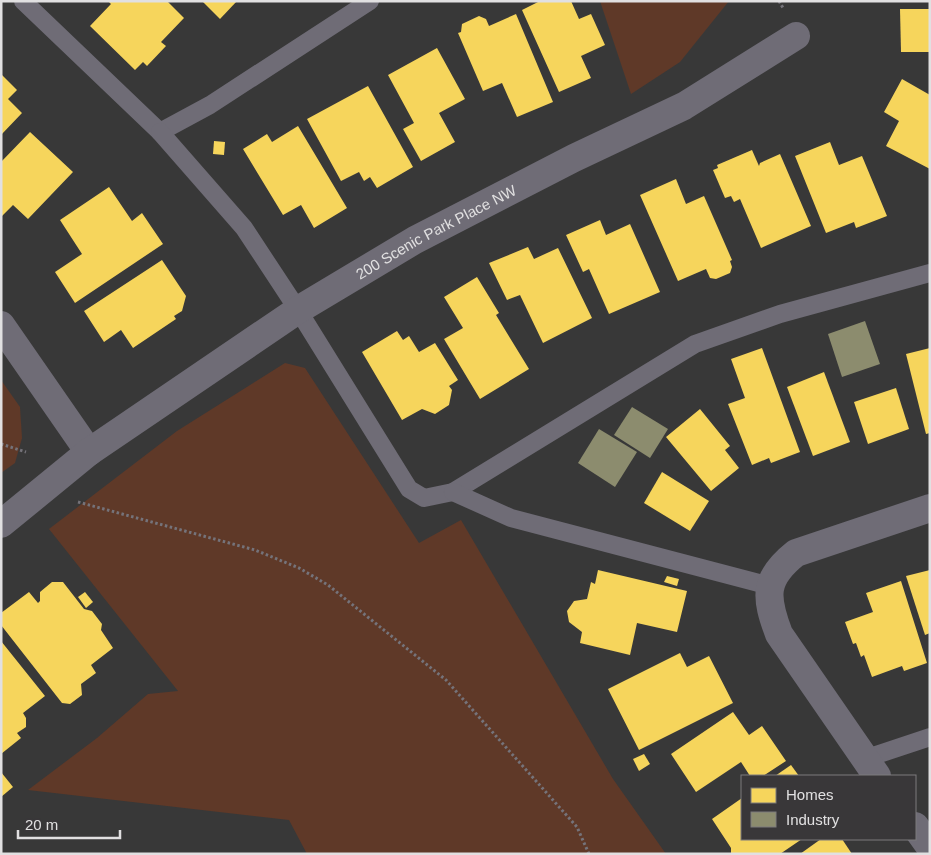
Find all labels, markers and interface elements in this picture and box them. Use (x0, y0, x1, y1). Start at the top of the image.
street label: 200 Scenic Park Place NW (352, 181, 520, 282)
legend (741, 775, 916, 840)
text: Homes (786, 786, 834, 803)
scale bar (18, 808, 120, 840)
text: Industry (786, 811, 840, 828)
text: 20 m (25, 816, 58, 833)

